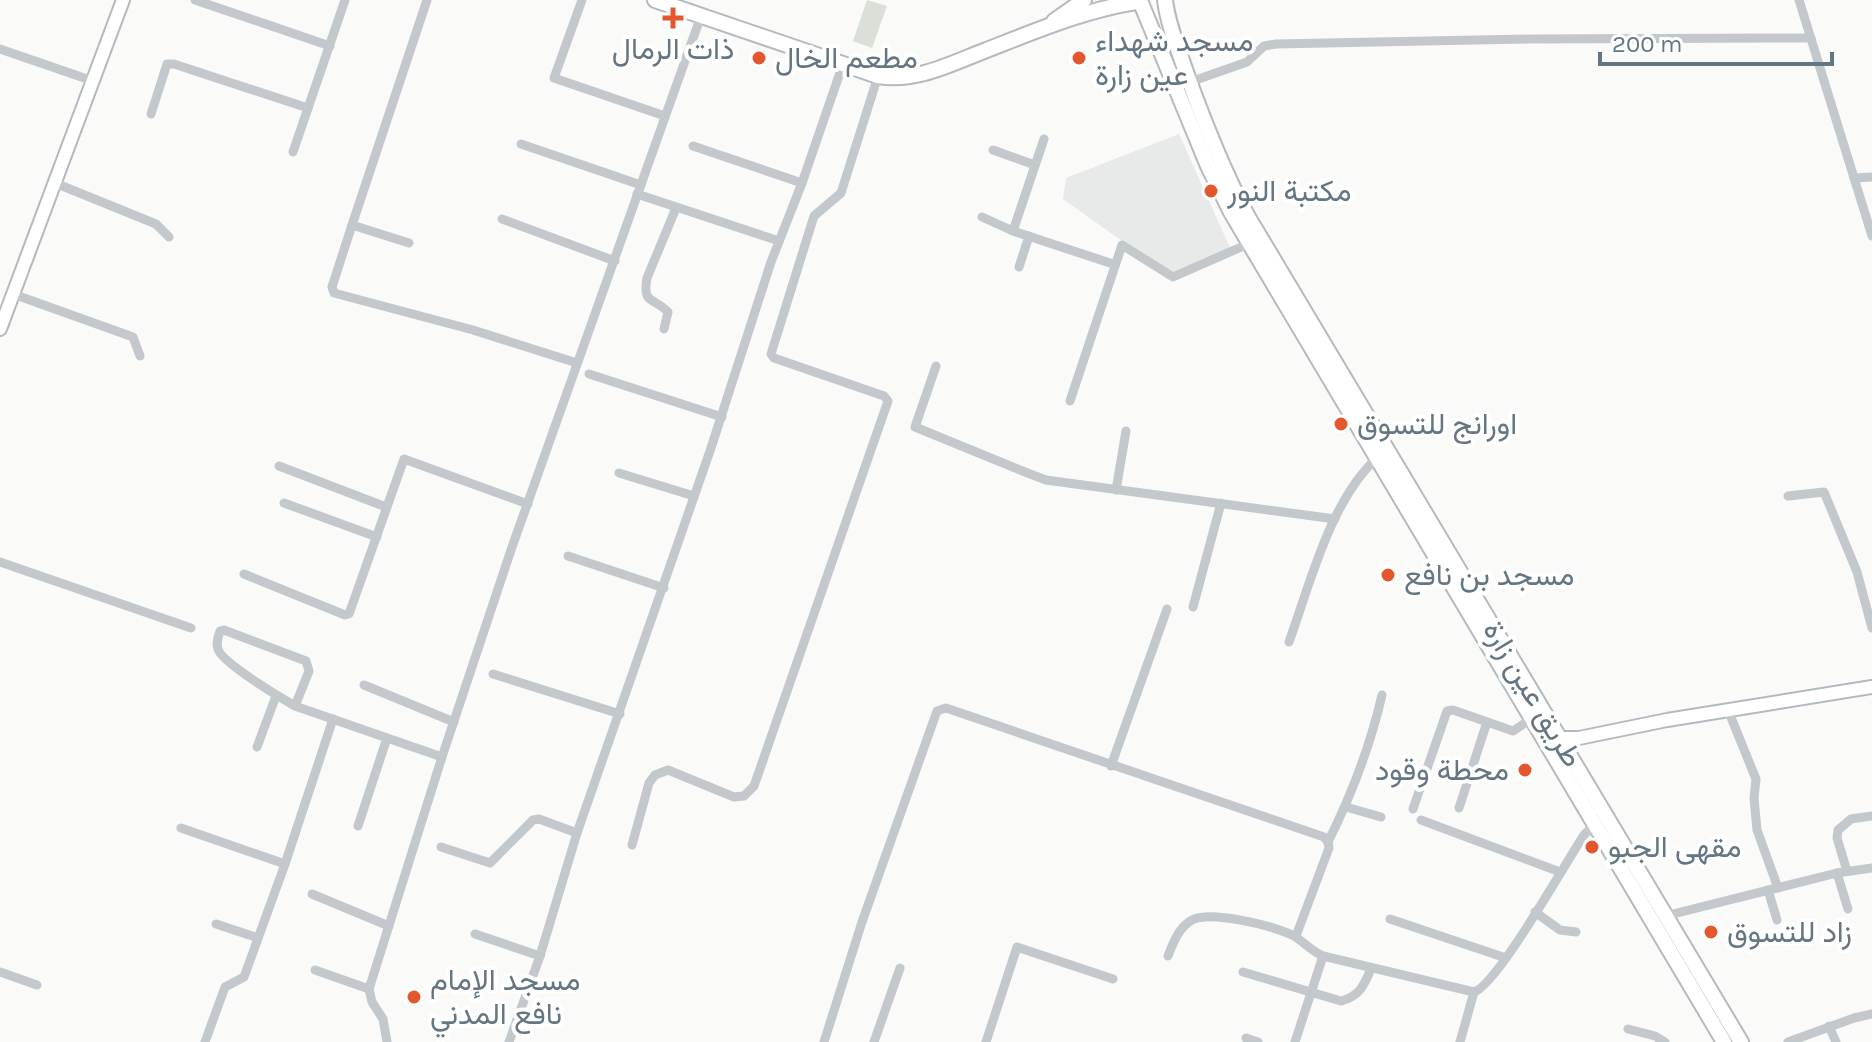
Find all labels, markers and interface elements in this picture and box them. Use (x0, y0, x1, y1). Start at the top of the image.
marker: ذات الرمال (664, 9, 682, 27)
scale bar (1600, 16, 1832, 66)
place label: مسجد شهداء عين زارة (1095, 23, 1254, 93)
text: 200 m (1612, 30, 1683, 58)
place label: ذات الرمال (612, 31, 734, 67)
place label: مطعم الخال (775, 40, 918, 77)
marker: مطعم الخال (750, 49, 768, 67)
marker: مسجد شهداء عين زارة (1070, 49, 1088, 67)
place label: مكتبة النور (1226, 173, 1351, 209)
marker: مكتبة النور (1202, 182, 1220, 200)
place label: اورانج للتسوق (1357, 406, 1517, 444)
marker: اورانج للتسوق (1332, 415, 1350, 433)
place label: مسجد بن نافع (1404, 557, 1575, 595)
marker: مسجد بن نافع (1379, 566, 1397, 584)
street label: طريق عين زارة (1475, 614, 1591, 774)
place label: محطة وقود (1375, 752, 1509, 788)
marker: محطة وقود (1516, 761, 1534, 779)
place label: مقهى الجبو (1608, 829, 1741, 865)
marker: مقهى الجبو (1583, 838, 1601, 856)
place label: زاد للتسوق (1727, 914, 1852, 950)
marker: زاد للتسوق (1702, 923, 1720, 941)
place label: مسجد الإمام نافع المدني (430, 962, 581, 1038)
marker: مسجد الإمام نافع المدني (405, 988, 423, 1006)

